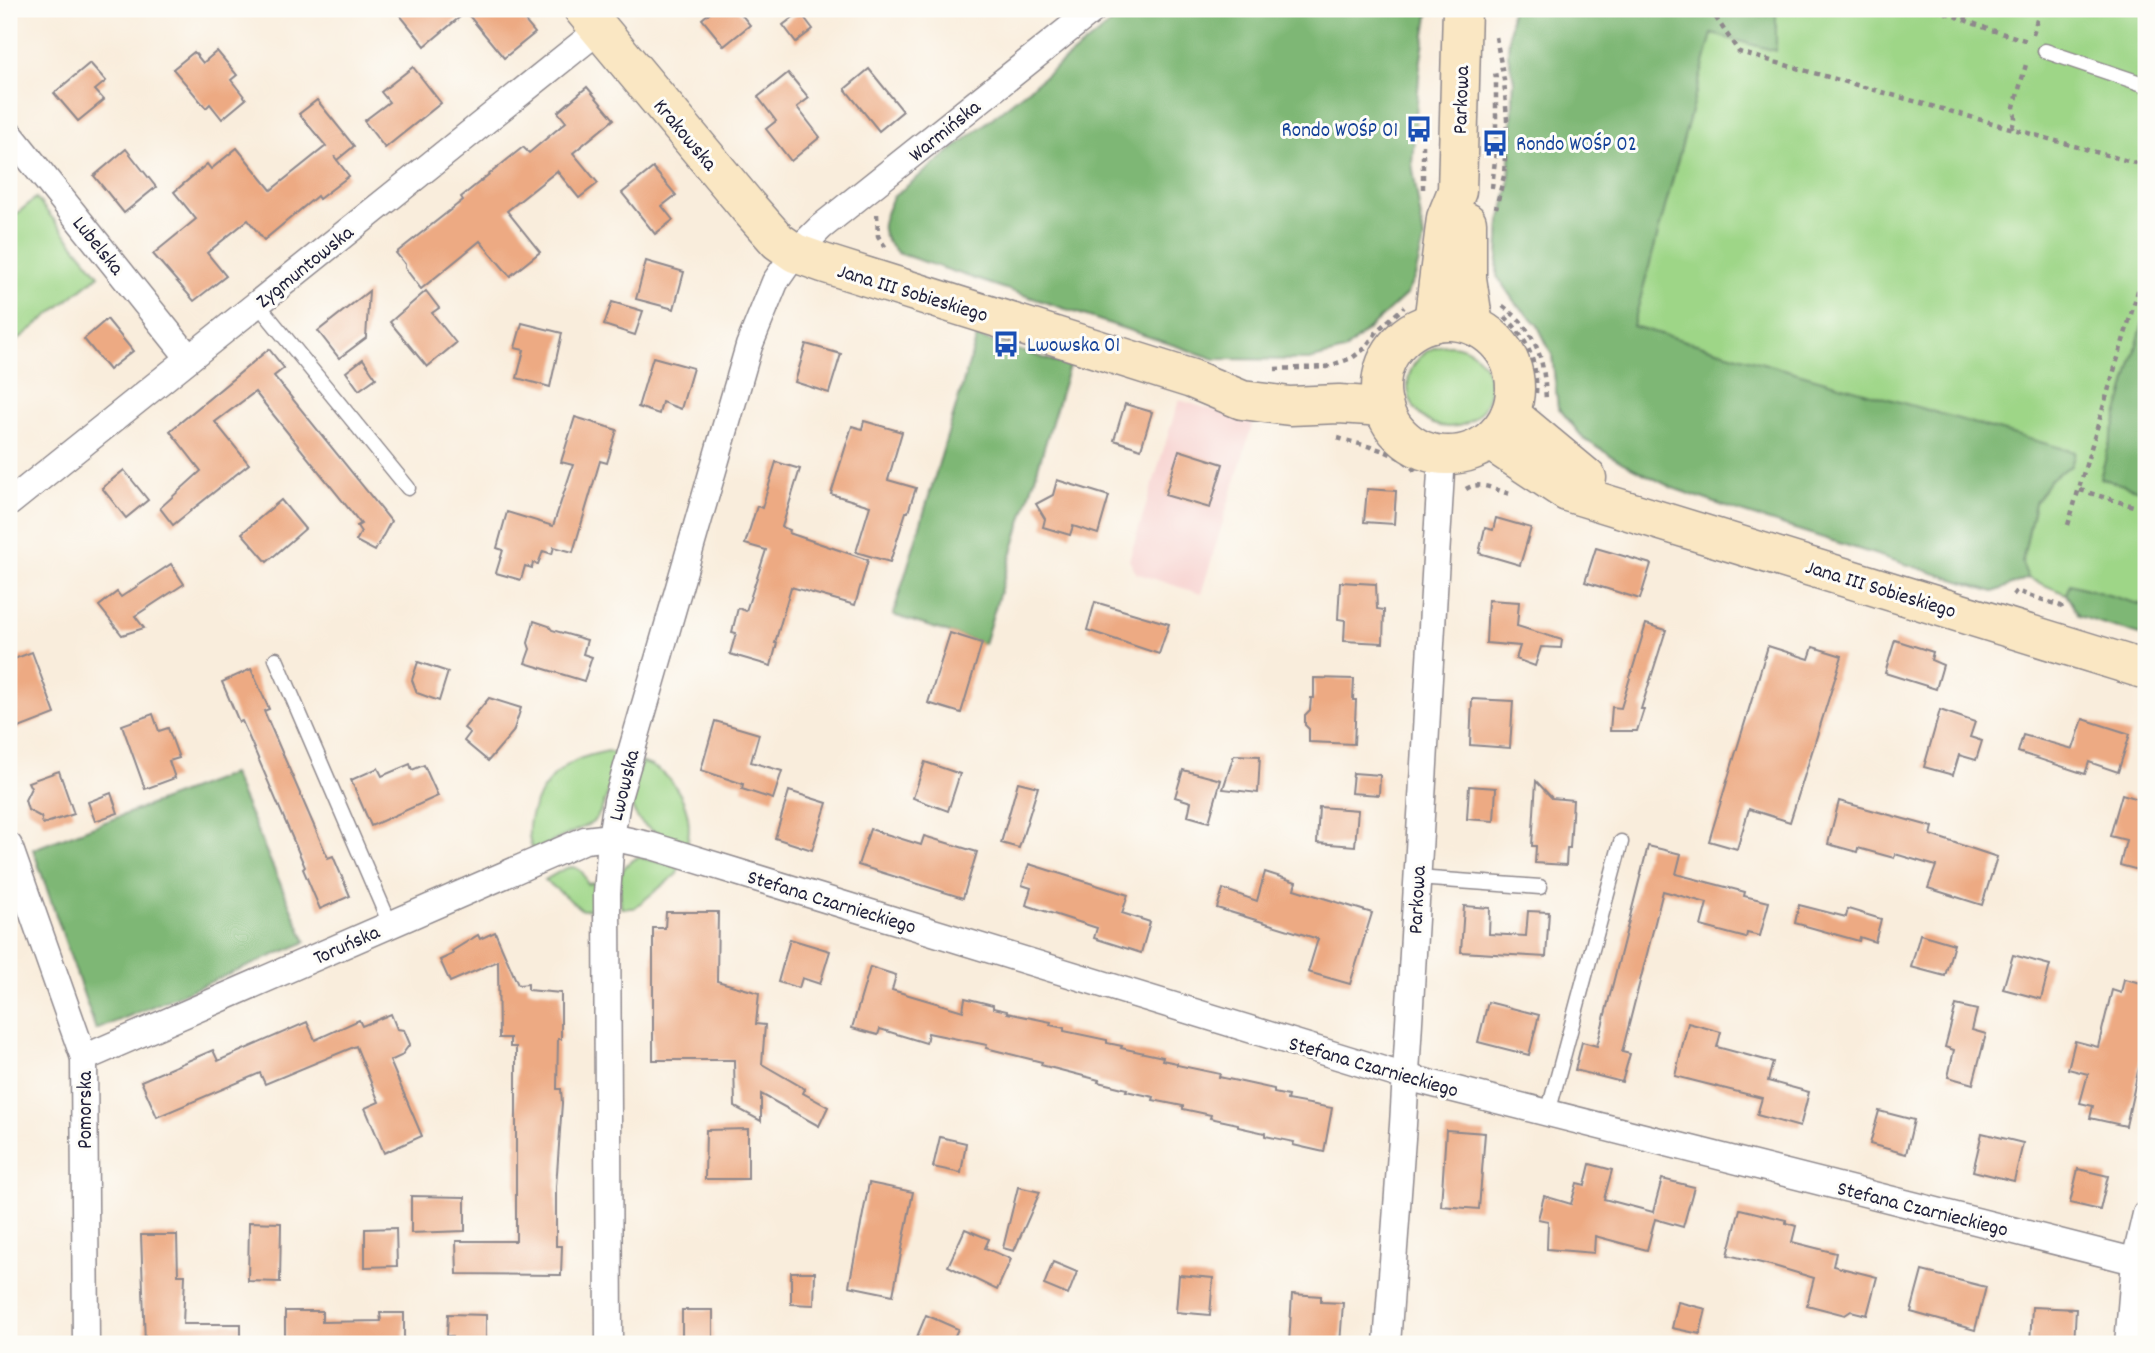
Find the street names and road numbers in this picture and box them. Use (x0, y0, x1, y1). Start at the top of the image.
street label: Parkowa (1447, 64, 1479, 135)
street label: Krakowska (645, 93, 724, 179)
street label: Warmińska (903, 93, 989, 171)
street label: Lubelska (64, 211, 131, 284)
street label: Zygmuntowska (251, 219, 362, 317)
street label: Jana III Sobieskiego (833, 258, 991, 332)
street label: Jana III Sobieskiego (1801, 554, 1959, 628)
street label: Lwowska (603, 746, 649, 824)
street label: Stefana Czarnieckiego (743, 864, 919, 944)
street label: Parkowa (1402, 864, 1436, 935)
street label: Toruńska (309, 918, 386, 975)
street label: Stefana Czarnieckiego (1285, 1030, 1462, 1107)
street label: Pomorska (72, 1070, 102, 1149)
street label: Stefana Czarnieckiego (1834, 1175, 2011, 1247)

